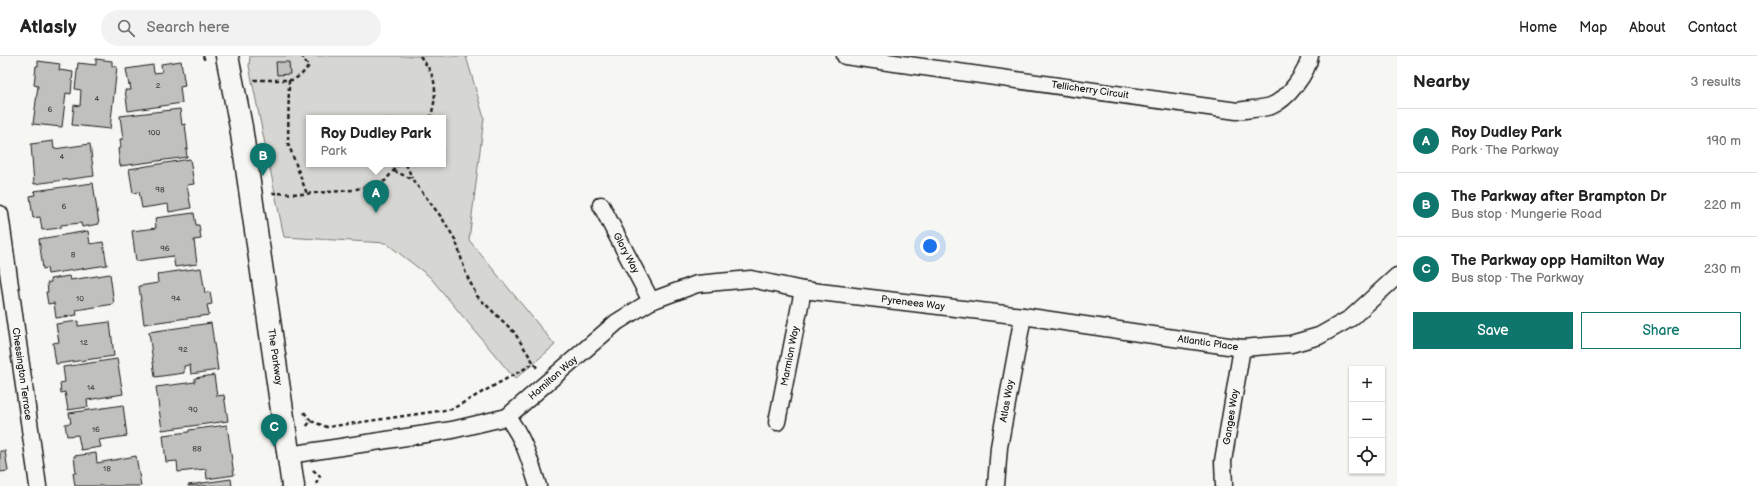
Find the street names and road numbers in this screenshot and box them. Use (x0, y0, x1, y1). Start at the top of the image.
street label: Tellicherry Circuit (1051, 79, 1129, 101)
street label: Glory Way (610, 231, 642, 276)
street label: Pyrenees Way (880, 293, 946, 313)
street label: Marmion Way (778, 325, 802, 387)
street label: Chessington Terrace (10, 327, 34, 421)
street label: The Parkway (265, 328, 285, 386)
street label: Atlantic Place (1177, 333, 1239, 353)
street label: Hamilton Way (526, 353, 580, 403)
street label: Atlas Way (997, 378, 1017, 423)
street label: Ganges Way (1221, 388, 1241, 446)

